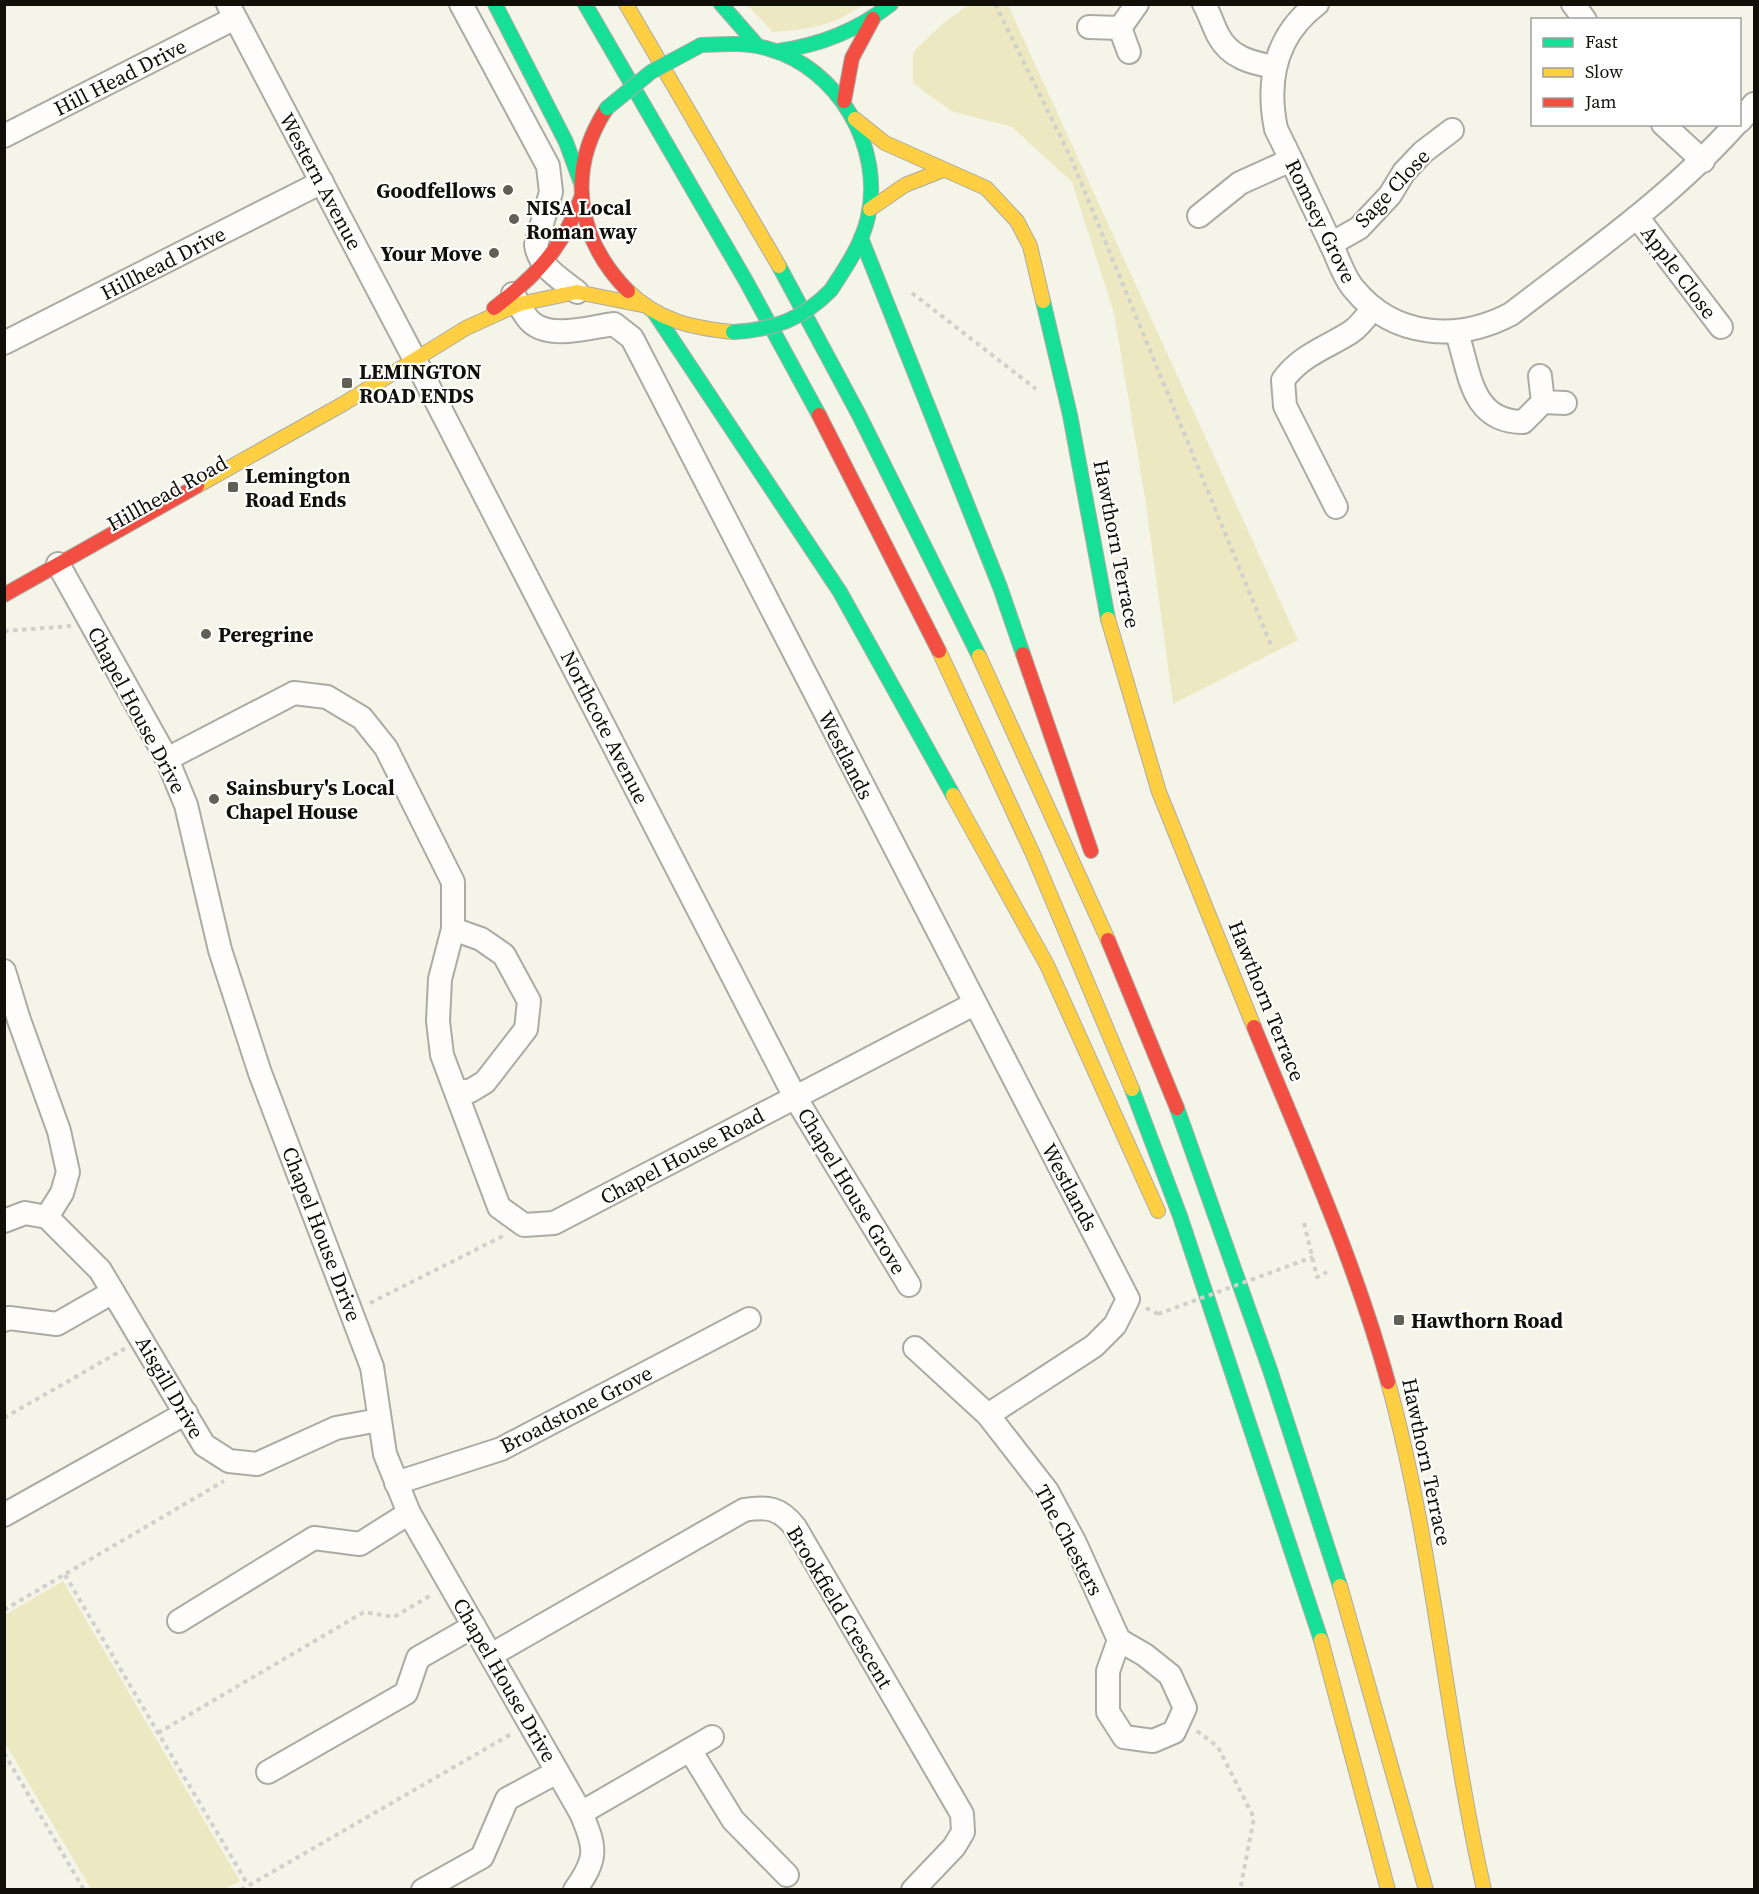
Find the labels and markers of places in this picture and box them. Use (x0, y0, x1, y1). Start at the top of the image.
place label: Goodfellows (376, 176, 496, 205)
marker: Goodfellows (501, 183, 515, 197)
place label: NISA Local Roman way (526, 193, 638, 246)
marker: NISA Local Roman way (507, 212, 521, 226)
place label: Your Move (380, 239, 482, 268)
marker: Your Move (487, 246, 501, 260)
place label: LEMINGTON ROAD ENDS (359, 357, 481, 410)
marker: LEMINGTON ROAD ENDS (340, 376, 354, 390)
place label: Lemington Road Ends (245, 461, 350, 514)
marker: Lemington Road Ends (226, 480, 240, 494)
place label: Peregrine (218, 620, 313, 649)
marker: Peregrine (199, 627, 213, 641)
place label: Sainsbury's Local Chapel House (226, 773, 395, 826)
marker: Sainsbury's Local Chapel House (207, 792, 221, 806)
place label: Hawthorn Road (1411, 1306, 1563, 1335)
marker: Hawthorn Road (1392, 1313, 1406, 1327)

